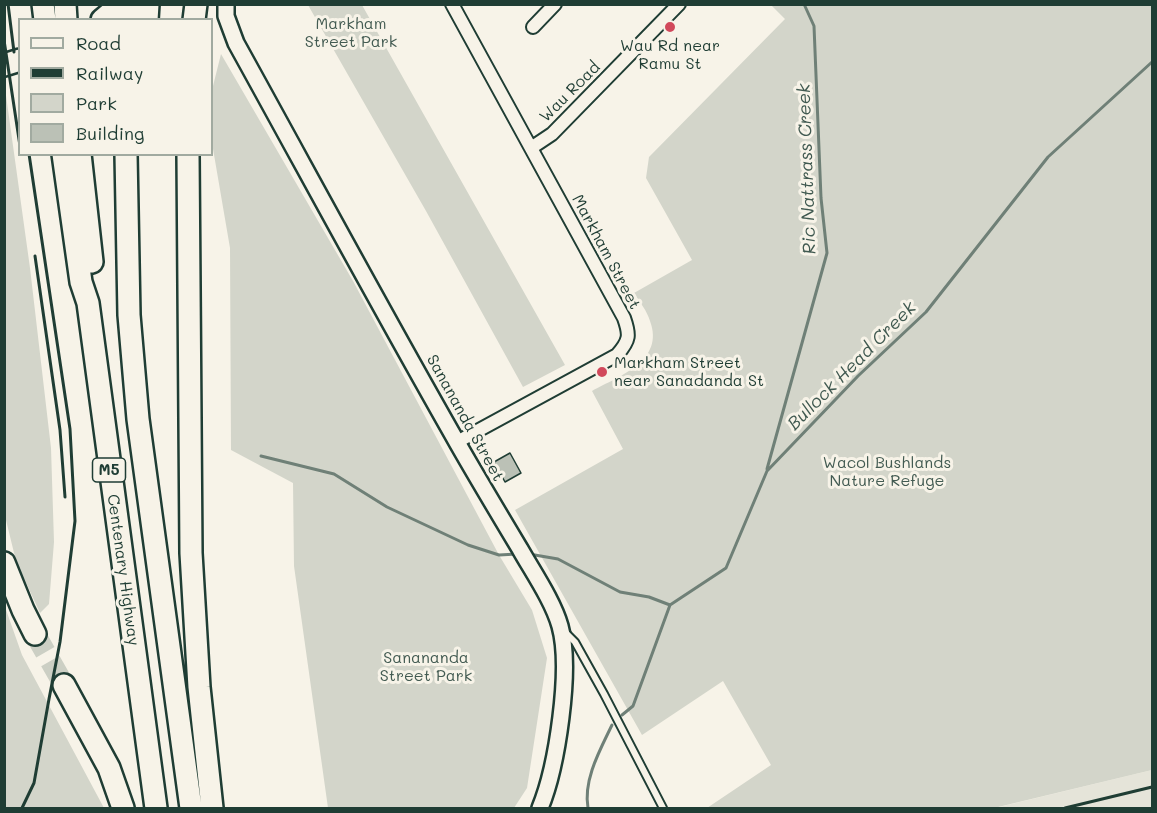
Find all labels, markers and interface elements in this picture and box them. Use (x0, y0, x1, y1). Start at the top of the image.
park label: Markham Street Park (305, 14, 397, 52)
legend (18, 18, 213, 156)
marker: Wau Rd near Ramu St (663, 20, 677, 34)
text: Road (76, 31, 121, 55)
place label: Wau Rd near Ramu St (620, 36, 720, 74)
street label: Wau Road (536, 58, 604, 126)
text: Railway (76, 61, 143, 85)
water label: Ric Nattrass Creek (793, 83, 821, 255)
text: Park (76, 91, 117, 115)
text: Building (76, 121, 144, 145)
street label: Markham Street (568, 191, 644, 313)
water label: Bullock Head Creek (783, 297, 921, 435)
street label: Sanananda Street (422, 351, 508, 485)
place label: Markham Street near Sanadanda St (614, 353, 764, 391)
marker: Markham Street near Sanadanda St (595, 365, 609, 379)
park label: Wacol Bushlands Nature Refuge (823, 453, 951, 491)
road number: M5 (92, 458, 126, 482)
street label: Centenary Highway (103, 493, 143, 647)
park label: Sanananda Street Park (380, 648, 472, 686)

